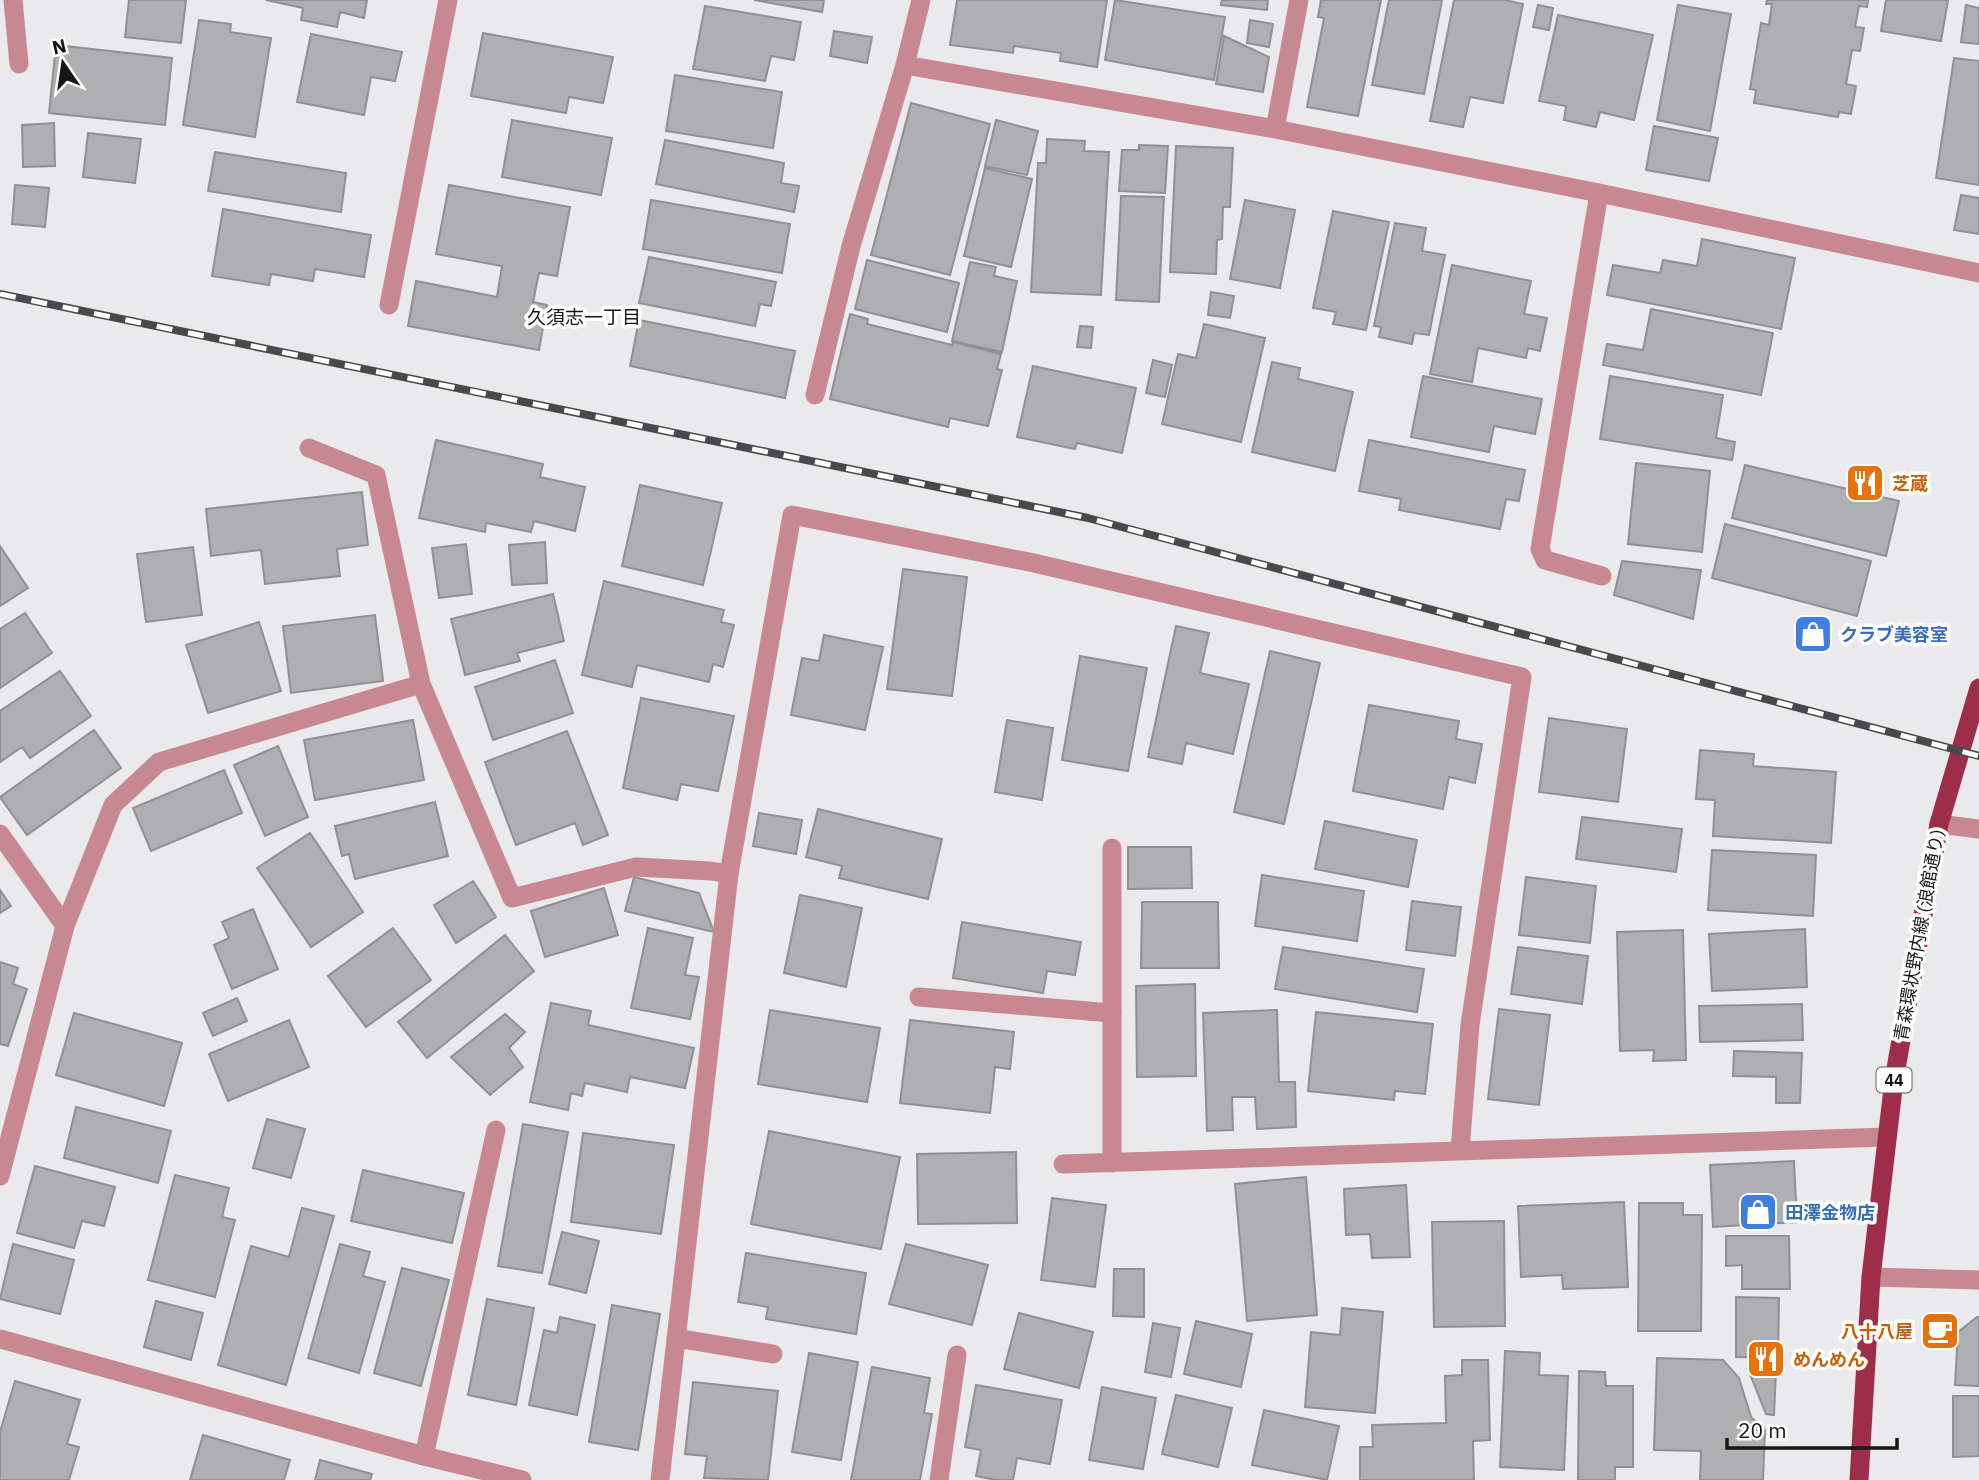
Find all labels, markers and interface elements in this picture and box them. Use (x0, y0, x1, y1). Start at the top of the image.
north arrow (28, 28, 98, 98)
text: N (50, 33, 69, 60)
district label: 久須志一丁目 (527, 305, 641, 329)
restaurant icon: 芝蔵 (1844, 462, 1886, 504)
place label: 芝蔵 (1892, 472, 1928, 495)
shop icon: クラブ美容室 (1792, 613, 1834, 655)
place label: クラブ美容室 (1840, 623, 1948, 646)
street label: 青森環状野内線 (浪館通り) (1889, 827, 1949, 1043)
road number: 44 (1876, 1068, 1912, 1092)
shop icon: 田澤金物店 (1737, 1191, 1779, 1233)
place label: 田澤金物店 (1785, 1201, 1875, 1224)
cafe icon: 八十八屋 (1919, 1310, 1961, 1352)
place label: 八十八屋 (1841, 1320, 1913, 1343)
restaurant icon: めんめん (1745, 1338, 1787, 1380)
place label: めんめん (1793, 1348, 1865, 1371)
scale bar (1727, 1406, 1897, 1450)
text: 20 m (1738, 1416, 1787, 1444)

